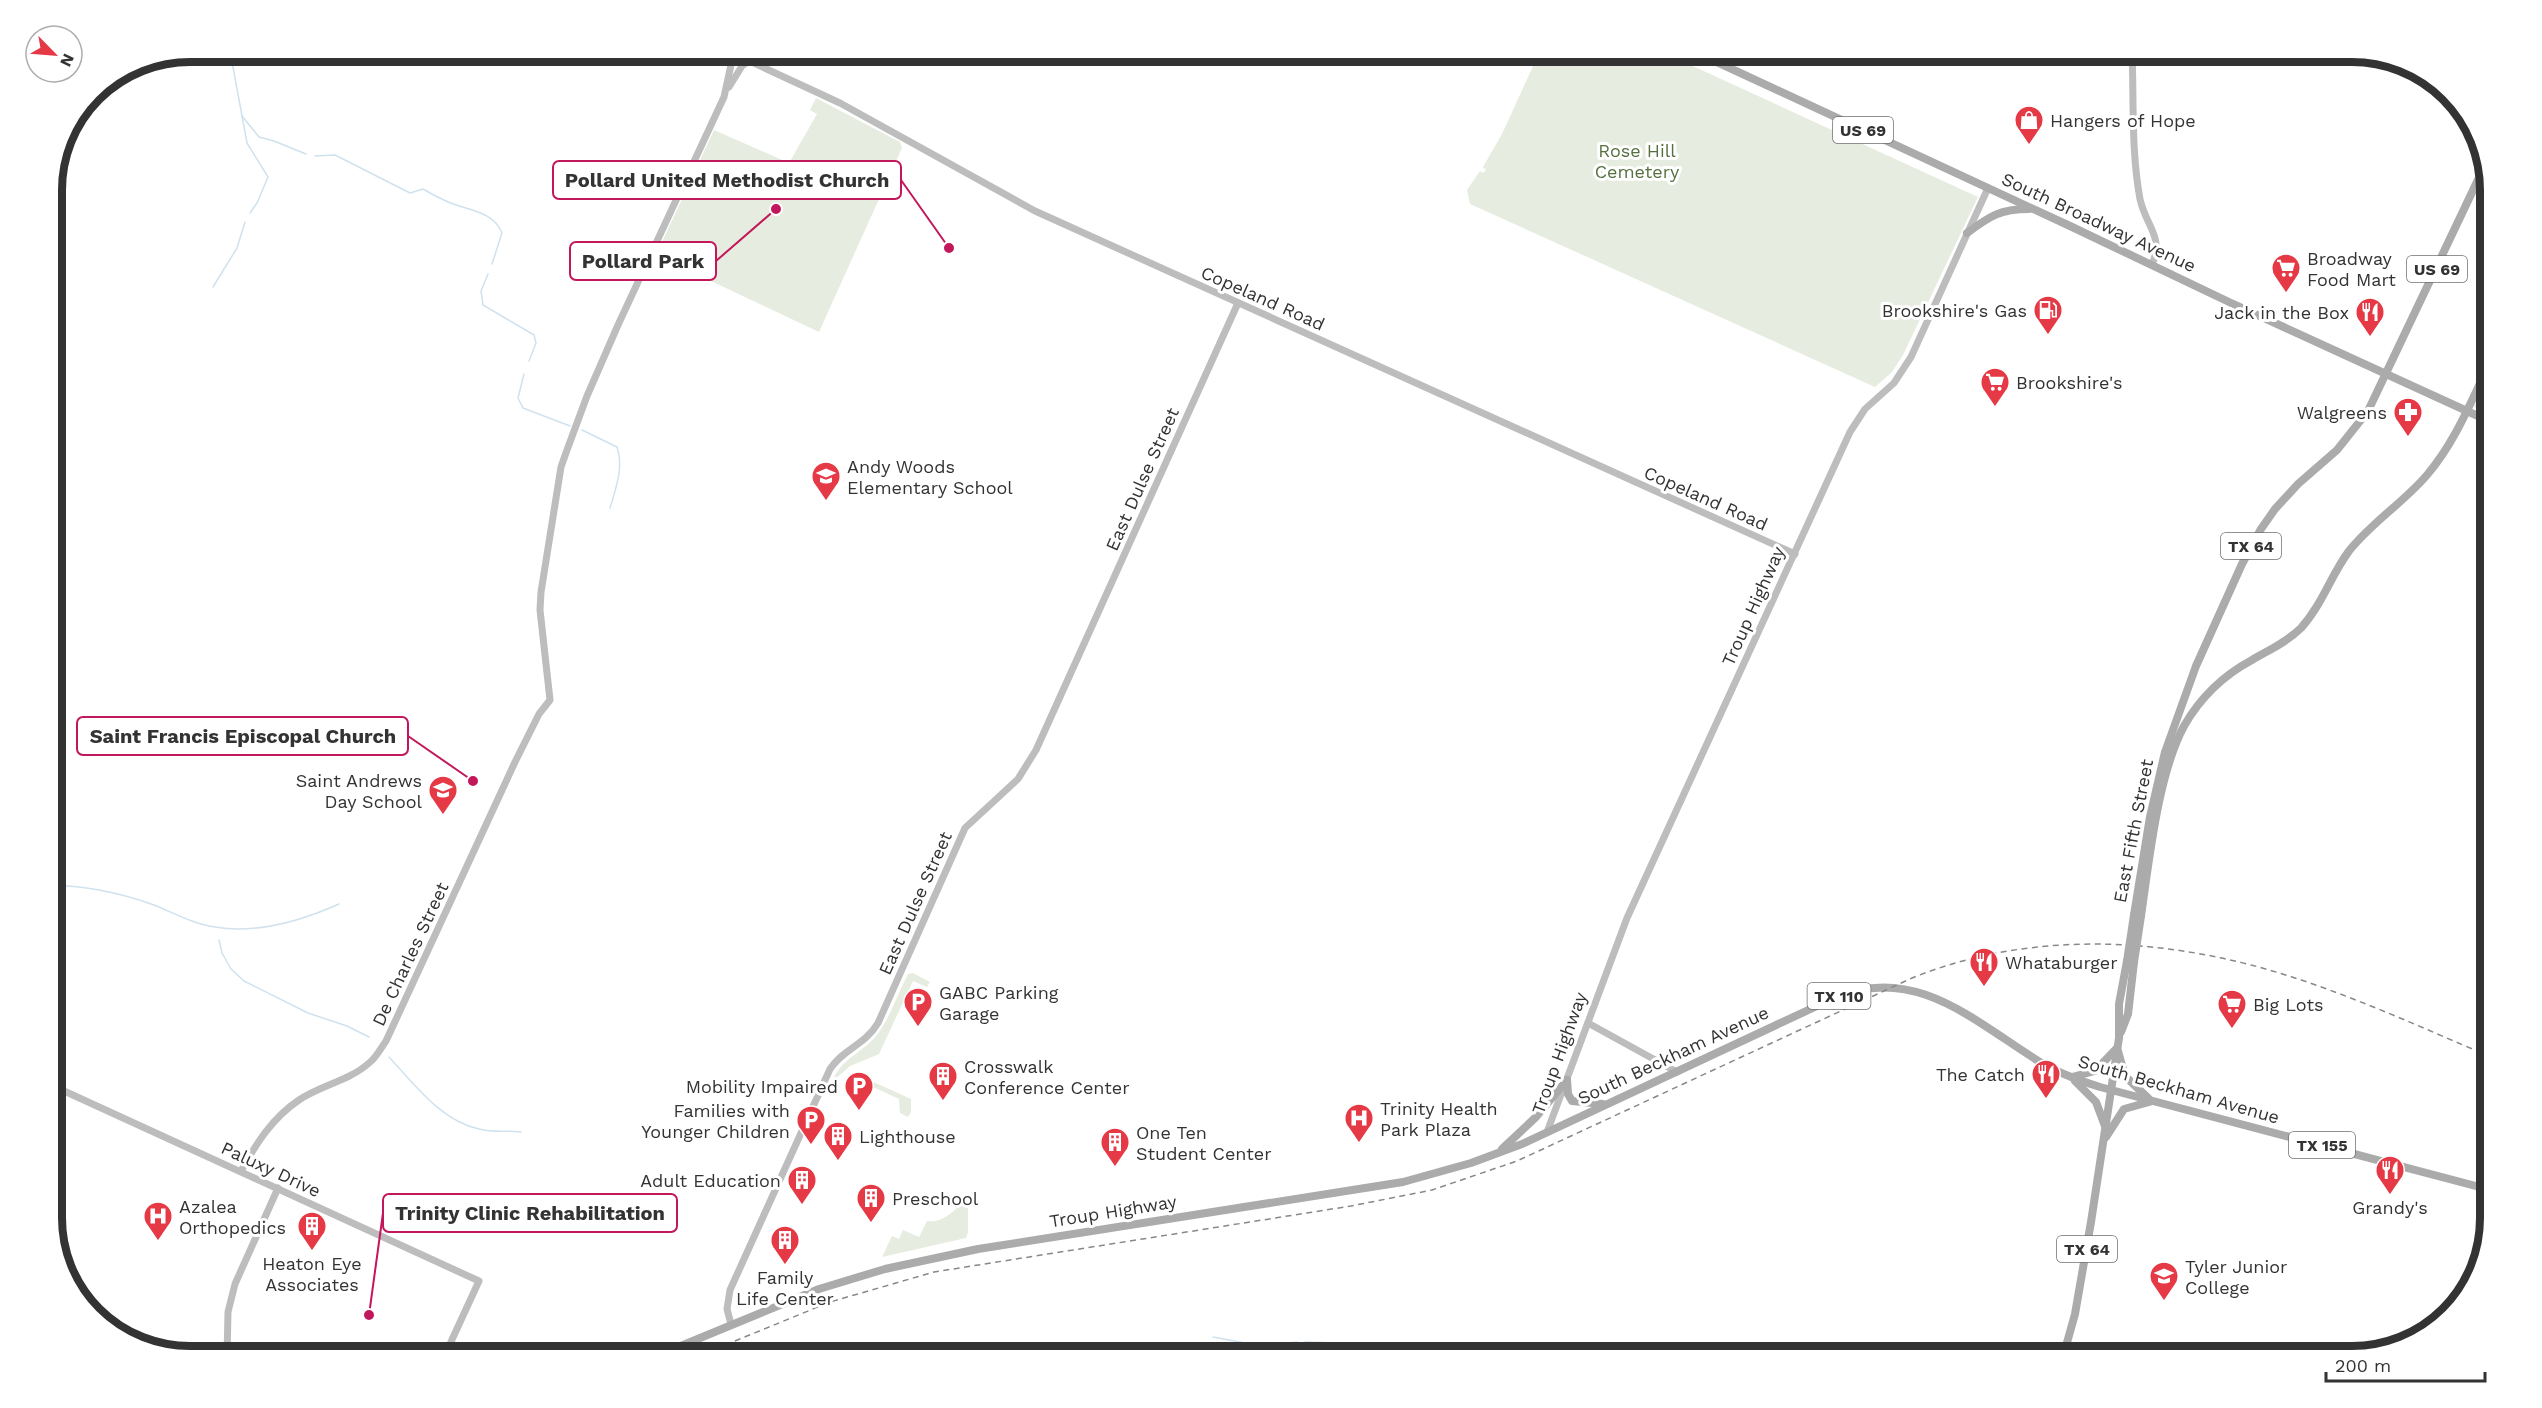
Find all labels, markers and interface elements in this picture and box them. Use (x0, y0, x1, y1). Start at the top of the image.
north arrow (24, 24, 84, 84)
text: N (56, 51, 78, 70)
shop icon: Hangers of Hope (2013, 104, 2045, 146)
place label: Hangers of Hope (2050, 110, 2196, 131)
road number: US 69 (1833, 117, 1893, 143)
park label: Rose Hill Cemetery (1595, 140, 1680, 182)
callout: Pollard United Methodist Church (553, 161, 901, 199)
text: Pollard United Methodist Church (565, 168, 889, 192)
street label: South Broadway Avenue (1999, 168, 2199, 276)
callout: Pollard Park (570, 242, 716, 280)
place label: Broadway Food Mart (2307, 248, 2396, 290)
text: Pollard Park (582, 249, 705, 273)
supermarket icon: Broadway Food Mart (2270, 252, 2302, 294)
road number: US 69 (2407, 256, 2467, 282)
street label: Copeland Road (1198, 261, 1328, 335)
fuel station icon: Brookshire's Gas (2032, 294, 2064, 336)
restaurant icon: Jack in the Box (2354, 296, 2386, 338)
place label: Brookshire's Gas (1882, 300, 2027, 321)
place label: Jack in the Box (2214, 302, 2349, 323)
supermarket icon: Brookshire's (1979, 366, 2011, 408)
place label: Brookshire's (2016, 372, 2122, 393)
pharmacy icon: Walgreens (2392, 396, 2424, 438)
place label: Walgreens (2297, 402, 2387, 423)
street label: East Dulse Street (1101, 404, 1183, 554)
place label: Andy Woods Elementary School (847, 456, 1013, 498)
school or university icon: Andy Woods Elementary School (810, 460, 842, 502)
street label: Copeland Road (1641, 461, 1771, 535)
road number: TX 64 (2221, 533, 2281, 559)
street label: Troup Highway (1717, 542, 1789, 669)
callout: Saint Francis Episcopal Church (77, 717, 408, 755)
text: Saint Francis Episcopal Church (90, 724, 396, 748)
street label: East Fifth Street (2109, 757, 2157, 905)
place label: Saint Andrews Day School (296, 770, 422, 812)
school or university icon: Saint Andrews Day School (427, 774, 459, 816)
street label: East Dulse Street (874, 828, 956, 978)
street label: De Charles Street (367, 878, 453, 1029)
restaurant icon: Whataburger (1968, 946, 2000, 988)
place label: Whataburger (2005, 952, 2118, 973)
place label: GABC Parking Garage (939, 982, 1059, 1024)
road number: TX 110 (1808, 983, 1870, 1009)
parking icon: GABC Parking Garage (902, 986, 934, 1028)
street label: Troup Highway (1527, 988, 1591, 1117)
supermarket icon: Big Lots (2216, 988, 2248, 1030)
place label: Big Lots (2253, 994, 2323, 1015)
street label: South Beckham Avenue (1574, 1001, 1772, 1109)
street label: South Beckham Avenue (2076, 1050, 2282, 1128)
place label: Crosswalk Conference Center (964, 1056, 1130, 1098)
restaurant icon: The Catch (2030, 1058, 2062, 1100)
building icon: Crosswalk Conference Center (927, 1060, 959, 1102)
place label: The Catch (1936, 1064, 2025, 1085)
parking icon: Mobility Impaired (843, 1070, 875, 1112)
place label: Mobility Impaired (686, 1076, 838, 1097)
place label: Trinity Health Park Plaza (1380, 1098, 1498, 1140)
place label: Families with Younger Children (641, 1100, 790, 1142)
hospital icon: Trinity Health Park Plaza (1343, 1102, 1375, 1144)
parking icon: Families with Younger Children (795, 1104, 827, 1146)
building icon: Lighthouse (822, 1120, 854, 1162)
place label: One Ten Student Center (1136, 1122, 1272, 1164)
place label: Lighthouse (859, 1126, 956, 1147)
building icon: One Ten Student Center (1099, 1126, 1131, 1168)
road number: TX 155 (2289, 1132, 2355, 1158)
street label: Paluxy Drive (218, 1137, 324, 1201)
restaurant icon: Grandy's (2374, 1154, 2406, 1196)
building icon: Adult Education (786, 1164, 818, 1206)
place label: Adult Education (640, 1170, 781, 1191)
building icon: Preschool (855, 1182, 887, 1224)
place label: Preschool (892, 1188, 979, 1209)
street label: Troup Highway (1048, 1190, 1179, 1231)
callout: Trinity Clinic Rehabilitation (383, 1194, 677, 1232)
place label: Azalea Orthopedics (179, 1196, 286, 1238)
place label: Grandy's (2352, 1197, 2428, 1218)
hospital icon: Azalea Orthopedics (142, 1200, 174, 1242)
text: Trinity Clinic Rehabilitation (395, 1201, 665, 1225)
building icon: Heaton Eye Associates (296, 1210, 328, 1252)
building icon: Family Life Center (769, 1224, 801, 1266)
road number: TX 64 (2057, 1236, 2117, 1262)
place label: Heaton Eye Associates (262, 1253, 362, 1295)
place label: Tyler Junior College (2185, 1256, 2287, 1298)
school or university icon: Tyler Junior College (2148, 1260, 2180, 1302)
place label: Family Life Center (736, 1267, 834, 1309)
scale bar (2326, 1345, 2485, 1383)
text: 200 m (2335, 1355, 2391, 1376)

